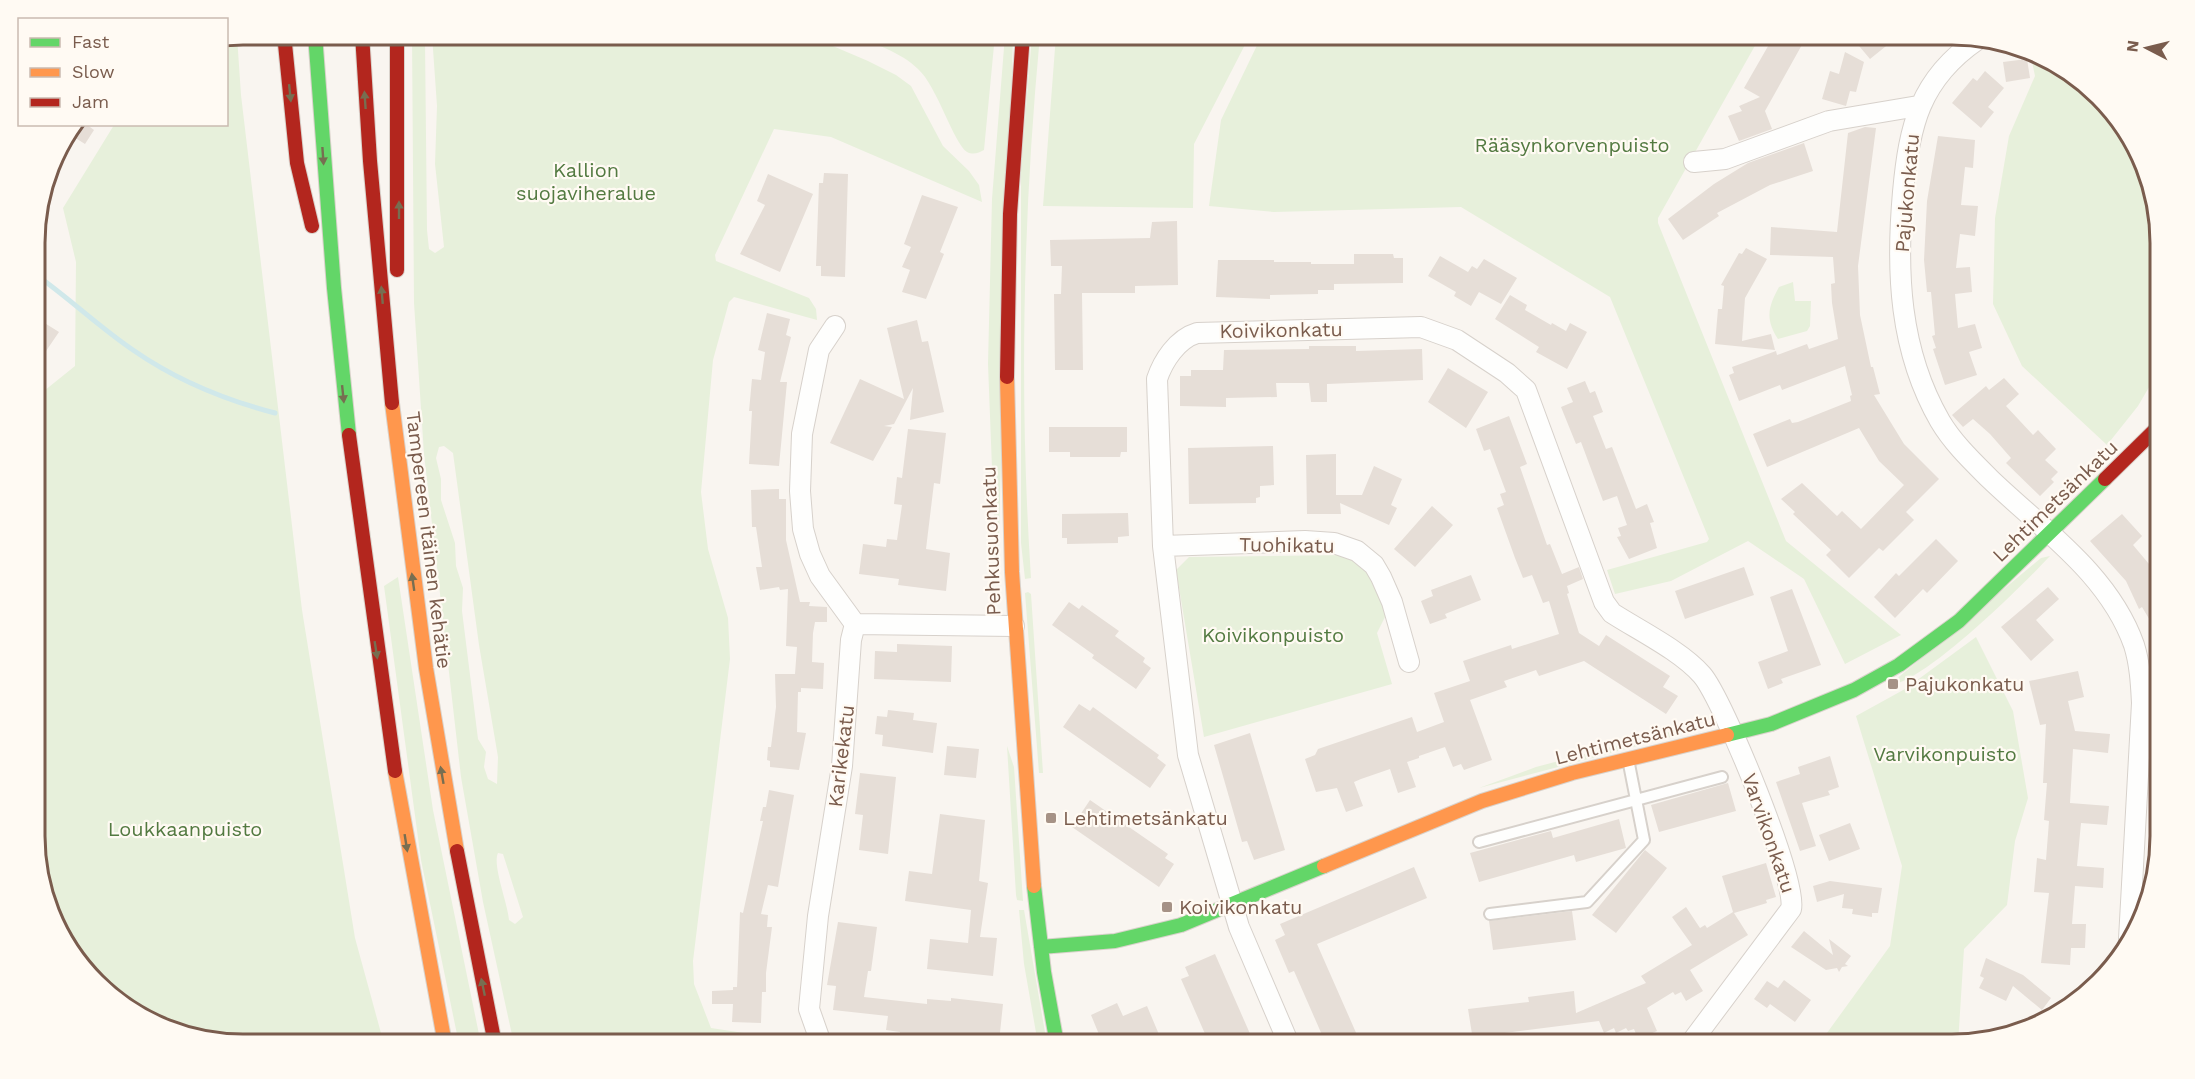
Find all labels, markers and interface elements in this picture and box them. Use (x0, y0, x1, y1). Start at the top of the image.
legend (18, 18, 228, 126)
north arrow (2117, 18, 2177, 78)
text: Fast (72, 31, 110, 52)
text: N (2122, 39, 2143, 53)
text: Slow (72, 61, 115, 82)
one-way arrow (285, 83, 295, 102)
text: Jam (72, 91, 109, 112)
one-way arrow (361, 91, 370, 110)
park label: Rääsynkorvenpuisto (1474, 133, 1670, 157)
street label: Pajukonkatu (1890, 133, 1924, 253)
one-way arrow (318, 146, 328, 165)
park label: Kallion suojaviheralue (516, 158, 656, 205)
one-way arrow (394, 201, 404, 220)
one-way arrow (377, 285, 386, 304)
street label: Koivikonkatu (1219, 317, 1343, 343)
one-way arrow (338, 385, 348, 404)
street label: Tampereen itäinen kehätie (401, 410, 457, 670)
street label: Lehtimetsänkatu (1987, 435, 2123, 567)
street label: Pehkusuonkatu (976, 466, 1006, 616)
street label: Tuohikatu (1239, 532, 1335, 558)
one-way arrow (408, 573, 417, 592)
park label: Koivikonpuisto (1202, 623, 1344, 647)
one-way arrow (371, 641, 380, 660)
place label: Pajukonkatu (1905, 672, 2024, 696)
marker: Pajukonkatu (1886, 677, 1900, 691)
street label: Karikekatu (823, 703, 859, 809)
street label: Lehtimetsänkatu (1552, 706, 1718, 770)
park label: Varvikonpuisto (1873, 742, 2017, 766)
one-way arrow (438, 766, 447, 785)
street label: Varvikonkatu (1737, 770, 1801, 896)
place label: Lehtimetsänkatu (1063, 806, 1228, 830)
marker: Lehtimetsänkatu (1044, 811, 1058, 825)
park label: Loukkaanpuisto (108, 817, 262, 841)
one-way arrow (402, 834, 411, 853)
place label: Koivikonkatu (1179, 895, 1302, 919)
marker: Koivikonkatu (1160, 900, 1174, 914)
one-way arrow (478, 977, 487, 996)

